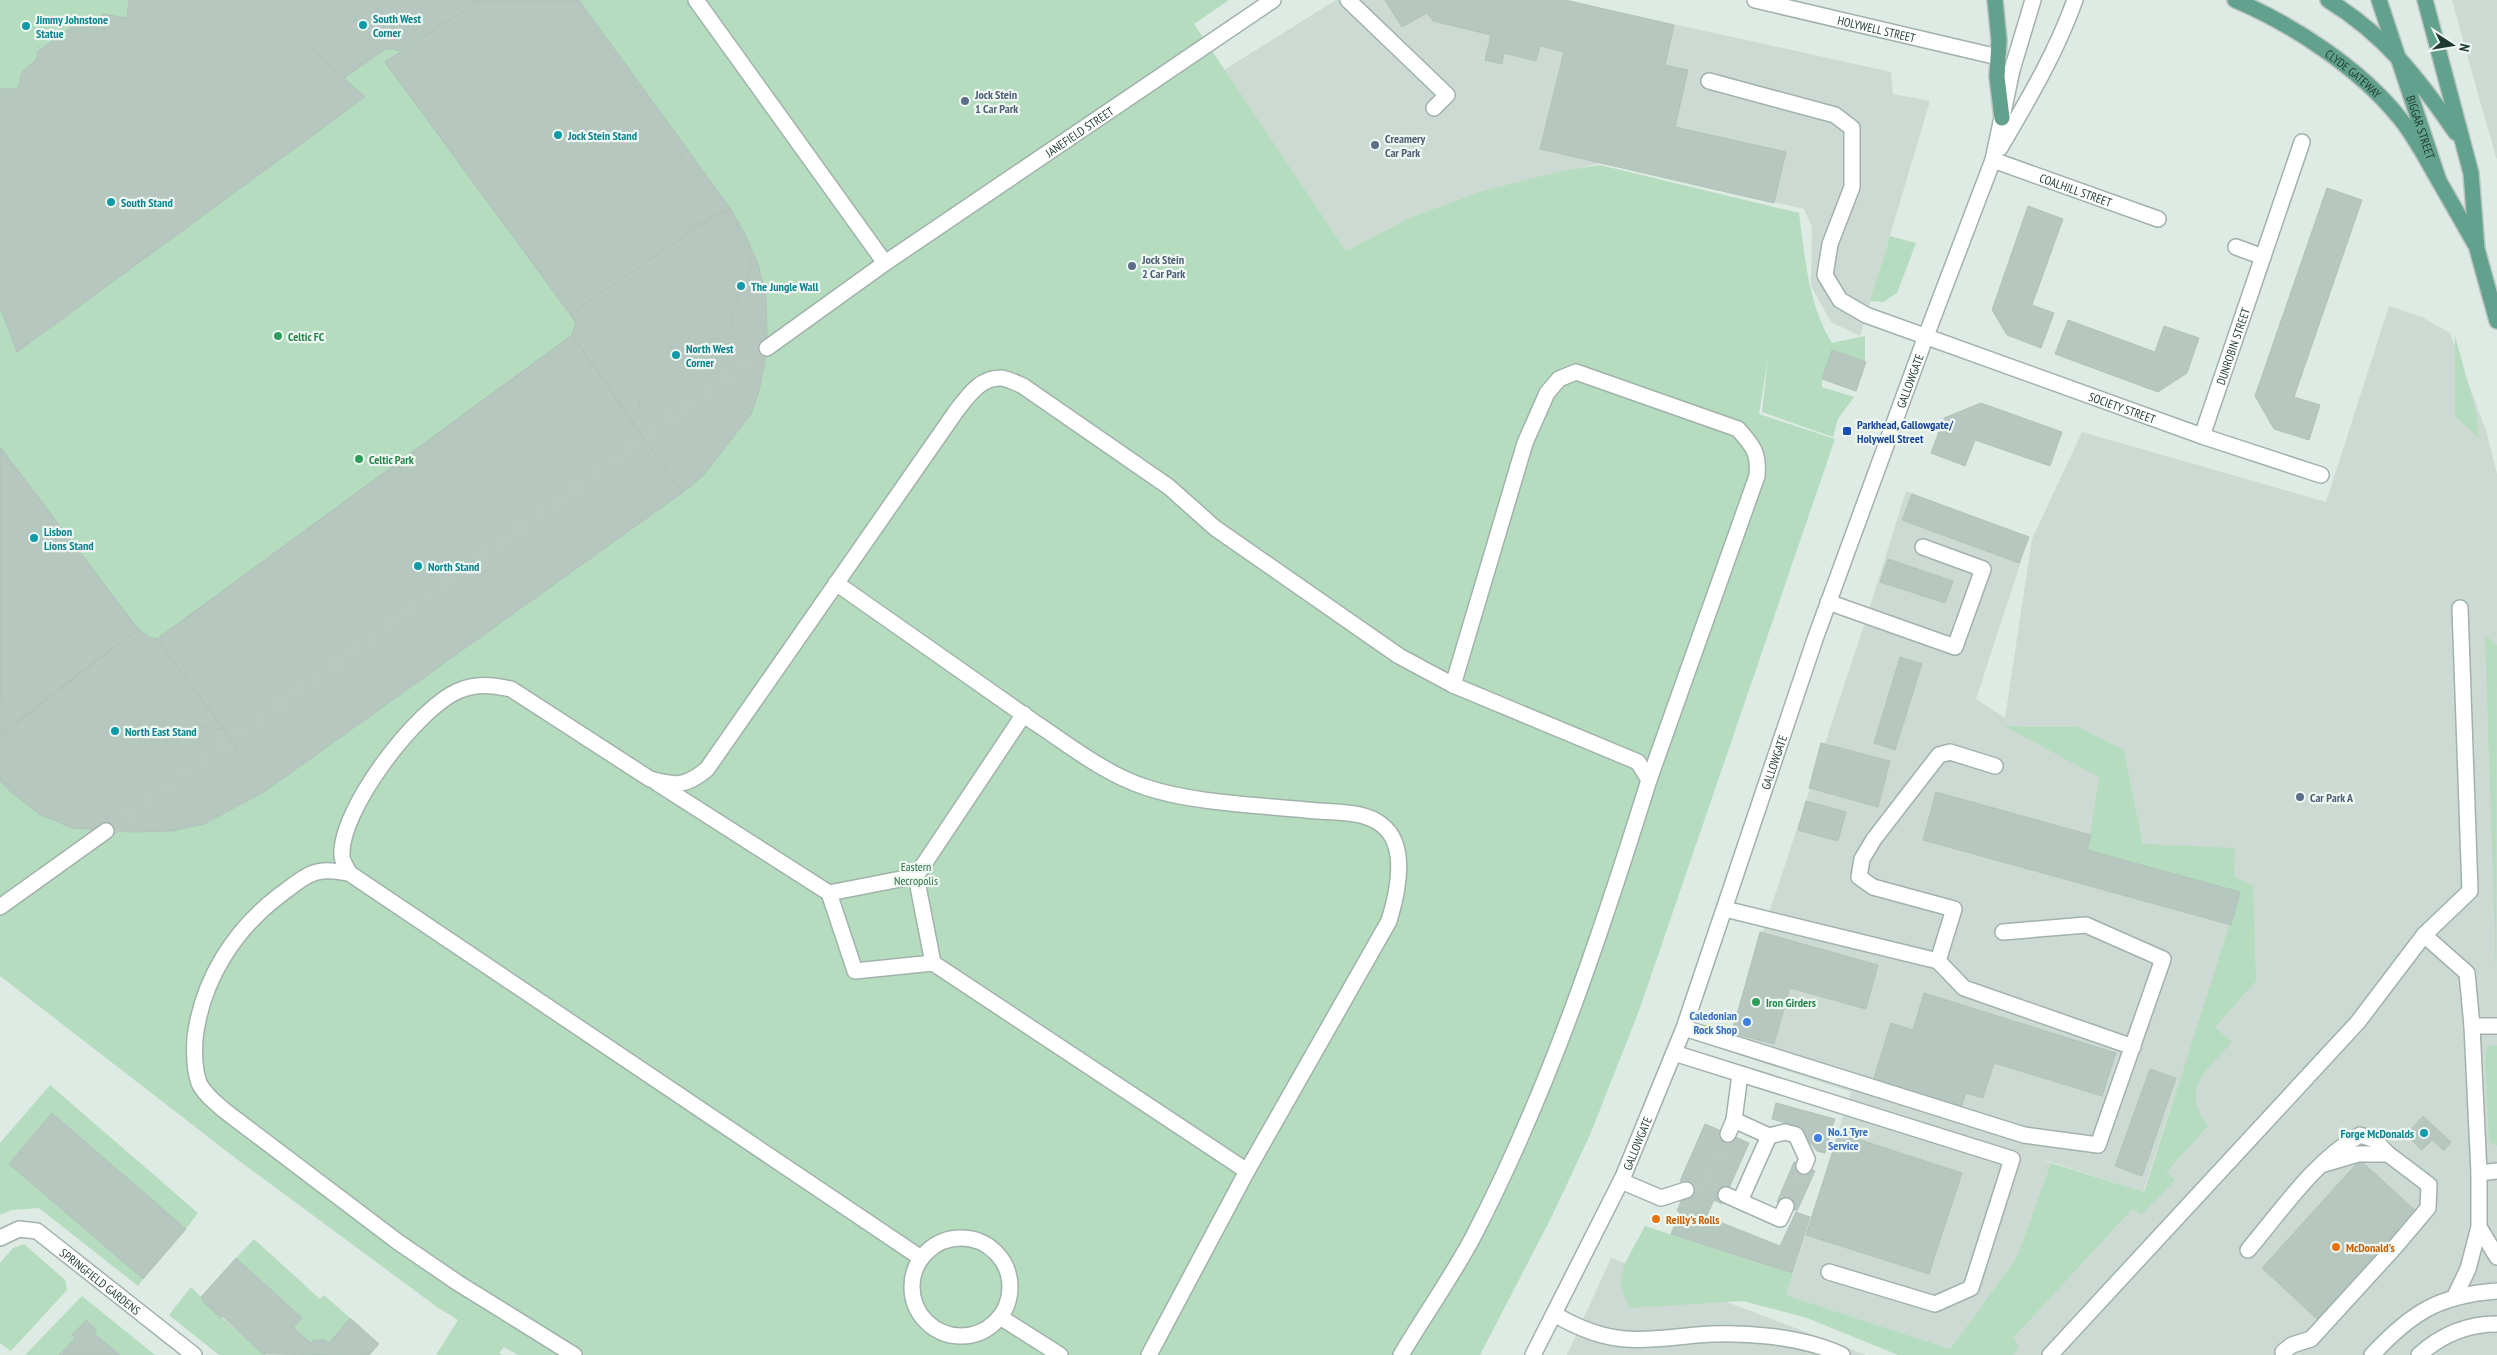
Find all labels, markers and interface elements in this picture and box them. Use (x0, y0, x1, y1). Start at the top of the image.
place label: South West Corner (373, 11, 421, 40)
place label: Jimmy Johnstone Statue (35, 12, 108, 41)
street label: HOLYWELL STREET (1836, 12, 1918, 45)
marker: South West Corner (357, 19, 369, 31)
marker: Jimmy Johnstone Statue (20, 20, 32, 32)
north arrow (2427, 20, 2477, 70)
text: N (2455, 42, 2474, 53)
street label: CLYDE GATEWAY (2323, 46, 2385, 101)
place label: Jock Stein 1 Car Park (974, 87, 1018, 116)
street label: BIGGAR STREET (2404, 93, 2439, 162)
marker: Jock Stein 1 Car Park (959, 95, 971, 107)
street label: JANEFIELD STREET (1041, 103, 1117, 160)
place label: Jock Stein Stand (567, 128, 637, 143)
marker: Jock Stein Stand (552, 129, 564, 141)
place label: Creamery Car Park (1385, 131, 1426, 160)
marker: Creamery Car Park (1369, 139, 1381, 151)
street label: COALHILL STREET (2038, 170, 2115, 210)
place label: South Stand (121, 195, 173, 210)
marker: South Stand (105, 196, 117, 208)
place label: Jock Stein 2 Car Park (1141, 252, 1185, 281)
marker: Jock Stein 2 Car Park (1126, 260, 1138, 272)
place label: The Jungle Wall (751, 279, 818, 294)
marker: The Jungle Wall (735, 280, 747, 292)
street label: DUNROBIN STREET (2213, 305, 2253, 387)
place label: Celtic FC (288, 329, 325, 344)
marker: Celtic FC (272, 330, 284, 342)
place label: North West Corner (686, 341, 734, 370)
marker: North West Corner (670, 349, 682, 361)
street label: GALLOWGATE (1893, 352, 1926, 410)
street label: SOCIETY STREET (2087, 388, 2158, 426)
place label: Parkhead, Gallowgate/ Holywell Street (1857, 417, 1954, 446)
marker: Parkhead, Gallowgate/ Holywell Street (1841, 425, 1853, 437)
place label: Celtic Park (369, 452, 414, 467)
marker: Celtic Park (353, 453, 365, 465)
place label: Lisbon Lions Stand (44, 524, 94, 553)
marker: Lisbon Lions Stand (28, 532, 40, 544)
place label: North Stand (428, 559, 479, 574)
marker: North Stand (412, 560, 424, 572)
place label: North East Stand (125, 724, 197, 739)
marker: North East Stand (109, 725, 121, 737)
street label: GALLOWGATE (1757, 733, 1790, 791)
place label: Car Park A (2310, 790, 2354, 805)
marker: Car Park A (2294, 791, 2306, 803)
park label: Eastern Necropolis (894, 859, 938, 888)
place label: Iron Girders (1766, 995, 1816, 1010)
marker: Iron Girders (1750, 996, 1762, 1008)
place label: Caledonian Rock Shop (1689, 1008, 1738, 1037)
marker: Caledonian Rock Shop (1741, 1016, 1753, 1028)
street label: GALLOWGATE (1619, 1114, 1655, 1172)
place label: No.1 Tyre Service (1828, 1124, 1868, 1153)
place label: Forge McDonalds (2340, 1126, 2414, 1141)
marker: Forge McDonalds (2418, 1127, 2430, 1139)
marker: No.1 Tyre Service (1812, 1132, 1824, 1144)
place label: Reilly's Rolls (1666, 1212, 1719, 1227)
marker: Reilly's Rolls (1650, 1213, 1662, 1225)
place label: McDonald's (2346, 1240, 2395, 1255)
marker: McDonald's (2330, 1241, 2342, 1253)
street label: SPRINGFIELD GARDENS (57, 1245, 144, 1318)

